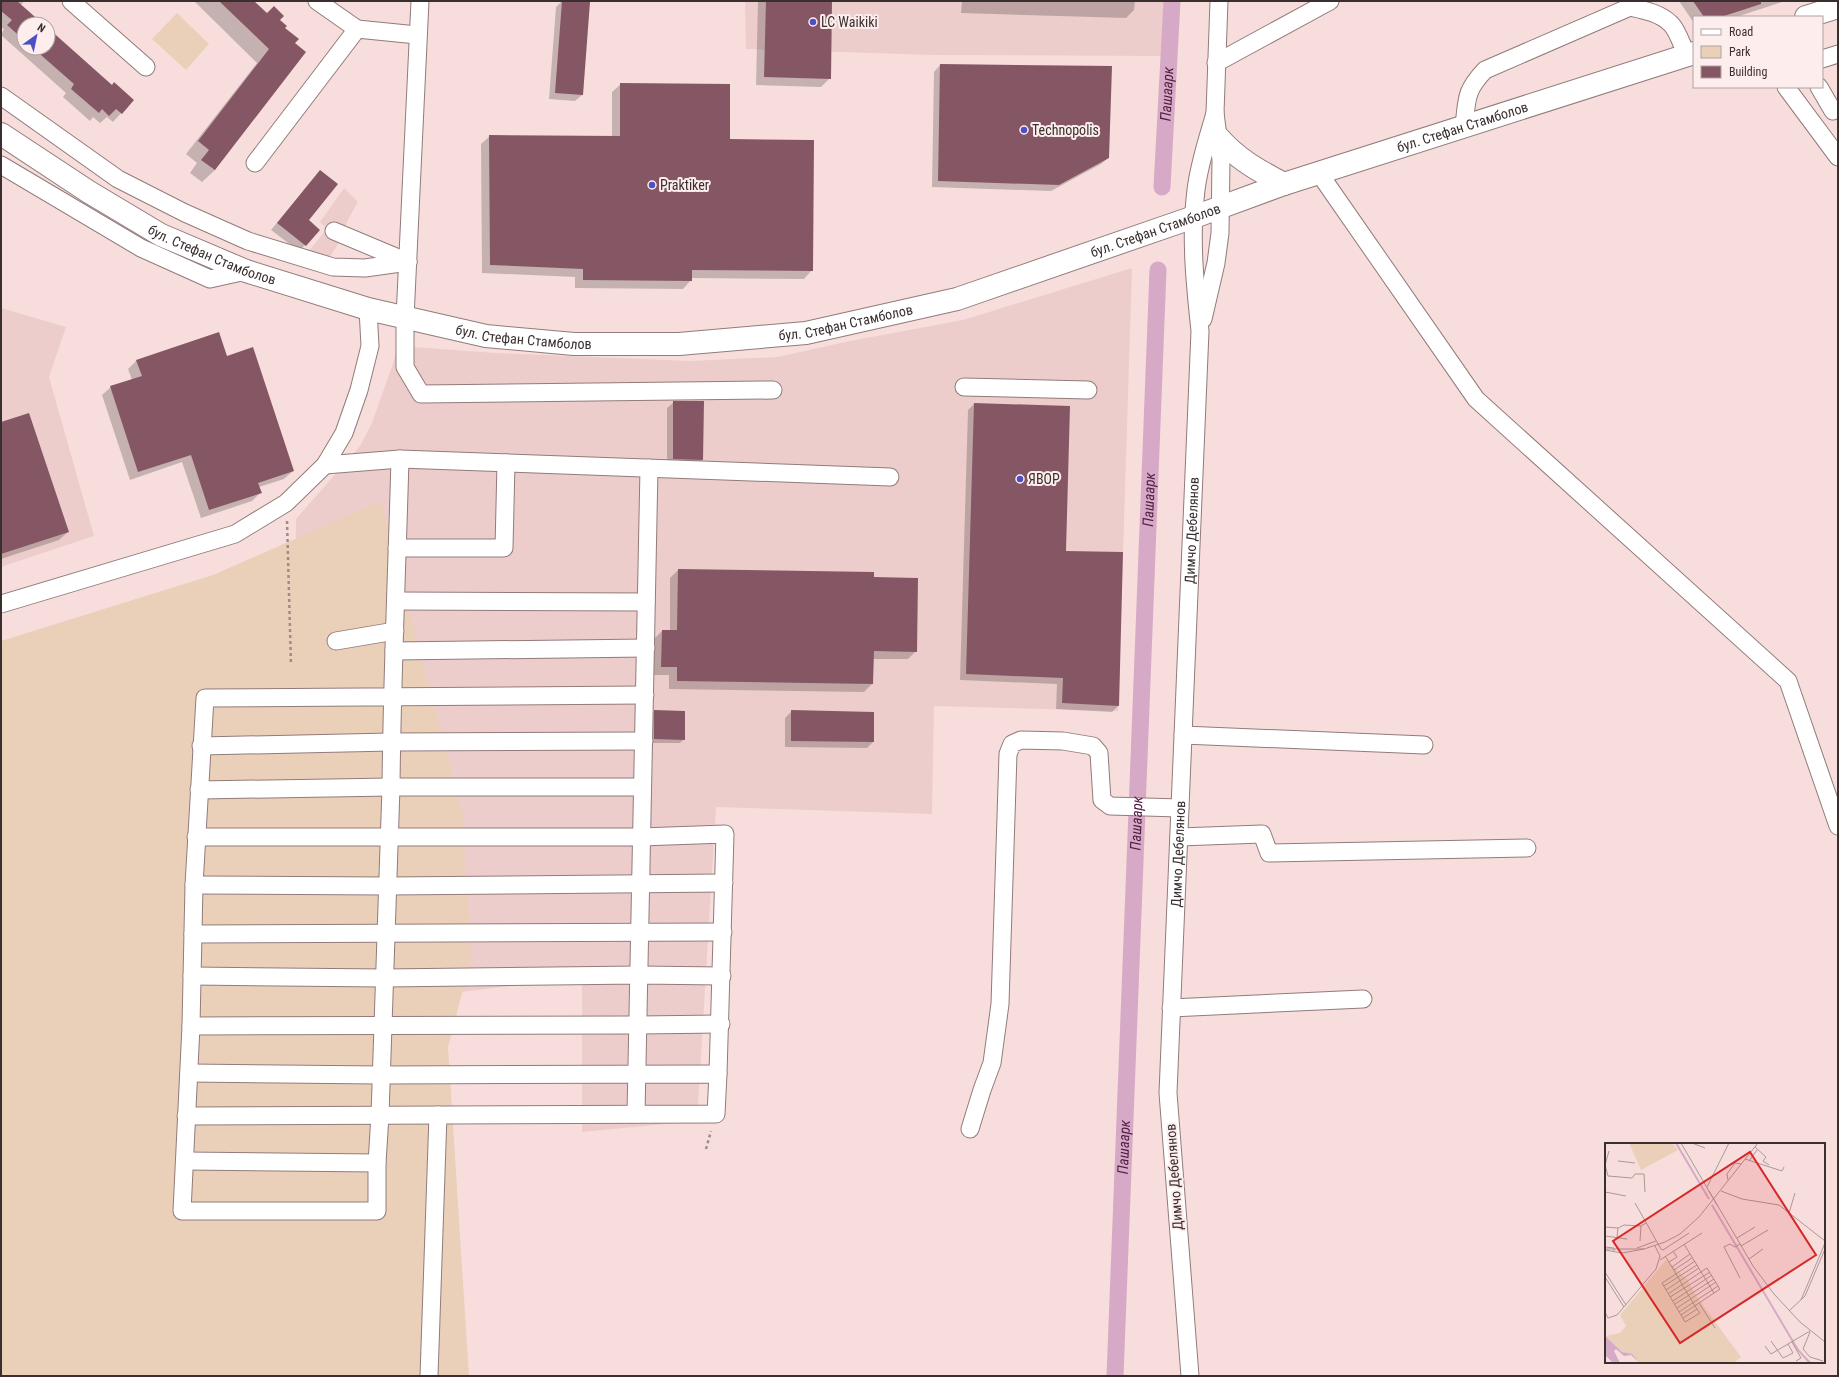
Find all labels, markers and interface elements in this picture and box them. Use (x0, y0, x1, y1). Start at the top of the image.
place label: LC Waikiki (821, 14, 878, 30)
north arrow (16, 16, 56, 56)
legend (1693, 16, 1823, 88)
marker: LC Waikiki (808, 17, 818, 27)
text: N (35, 21, 48, 35)
text: Road (1729, 25, 1753, 39)
text: Park (1729, 45, 1751, 59)
water label: Пашаарк (1157, 65, 1177, 122)
text: Building (1729, 65, 1767, 79)
street label: бул. Стефан Стамболов (1395, 99, 1530, 155)
place label: Technopolis (1032, 122, 1099, 138)
marker: Technopolis (1019, 125, 1029, 135)
place label: Praktiker (660, 177, 709, 193)
marker: Praktiker (647, 180, 657, 190)
street label: бул. Стефан Стамболов (1088, 200, 1223, 260)
street label: бул. Стефан Стамболов (145, 221, 278, 288)
street label: бул. Стефан Стамболов (778, 301, 914, 343)
street label: бул. Стефан Стамболов (454, 321, 592, 352)
place label: ЯВОР (1028, 471, 1060, 487)
water label: Пашаарк (1139, 471, 1159, 527)
marker: ЯВОР (1015, 474, 1025, 484)
street label: Димчо Дебелянов (1181, 477, 1202, 584)
water label: Пашаарк (1126, 795, 1147, 851)
street label: Димчо Дебелянов (1168, 800, 1188, 908)
water label: Пашаарк (1114, 1119, 1134, 1175)
street label: Димчо Дебелянов (1162, 1123, 1186, 1231)
inset map (1605, 1143, 1825, 1363)

